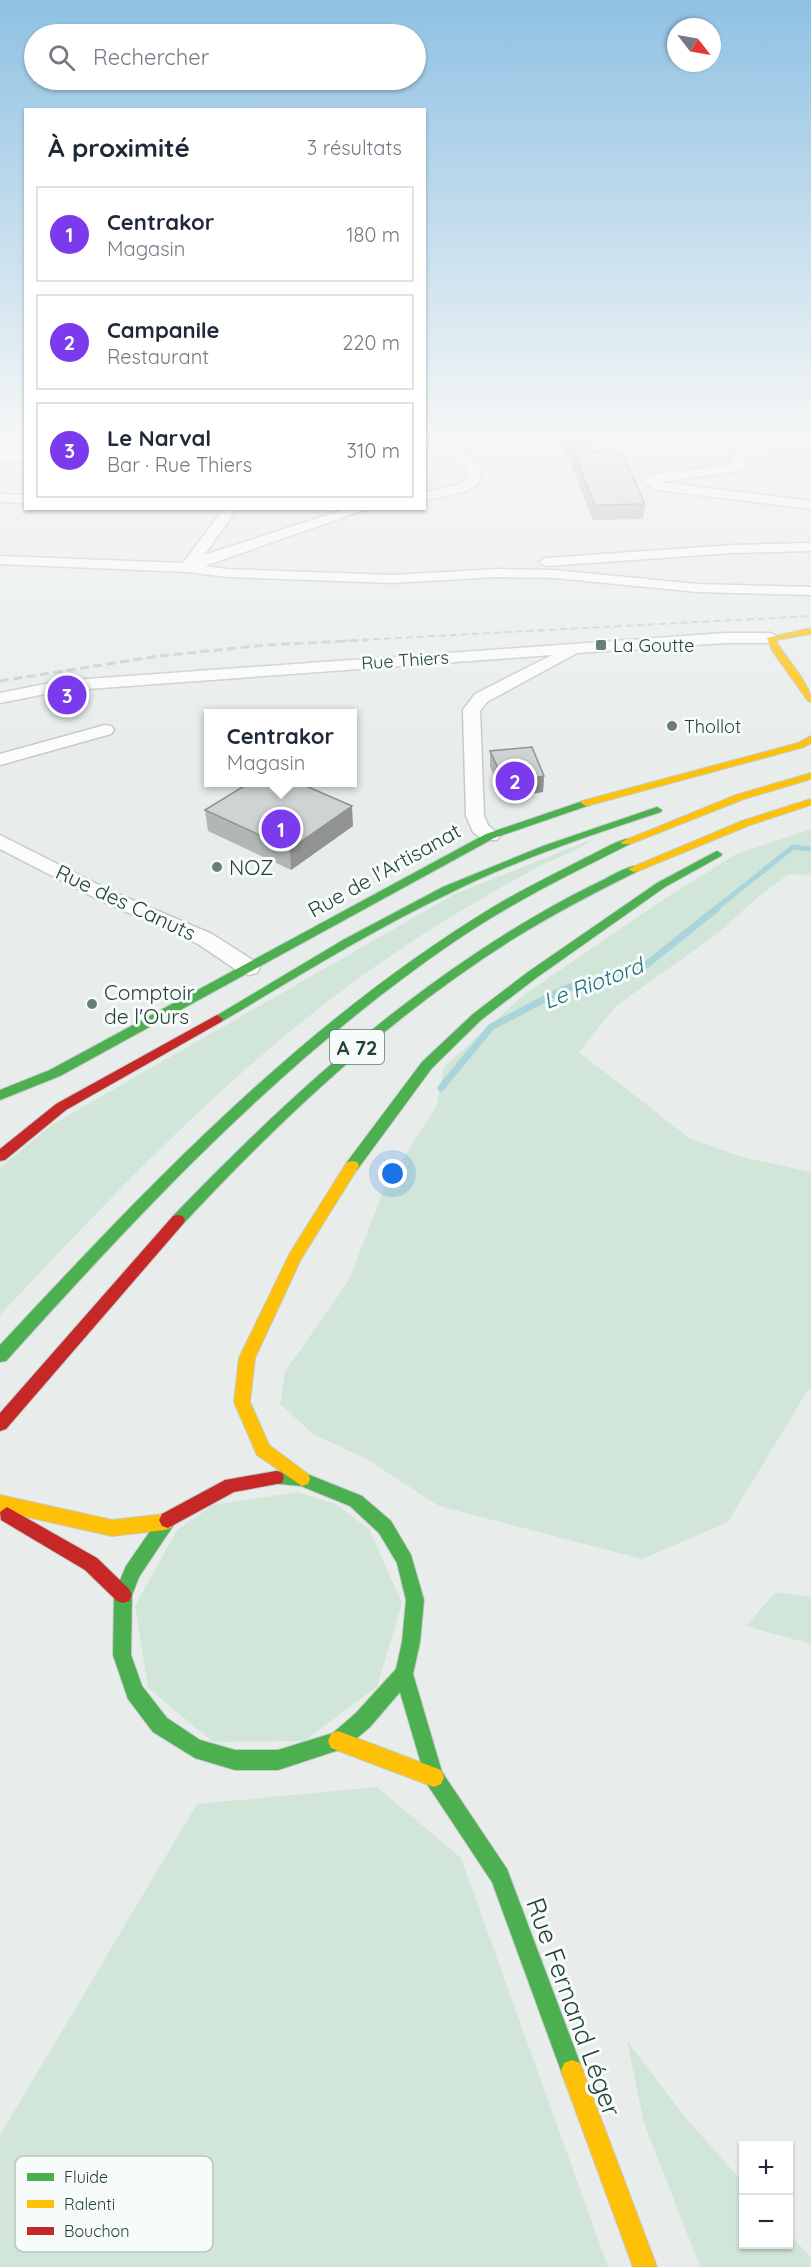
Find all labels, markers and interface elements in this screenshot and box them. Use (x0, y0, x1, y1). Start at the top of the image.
north arrow (667, 18, 721, 72)
search box (24, 24, 426, 90)
icon: search (45, 41, 78, 74)
text: Rechercher (93, 43, 209, 71)
text: À proximité (48, 131, 190, 164)
text: 3 résultats (307, 135, 402, 160)
text: Centrakor (107, 208, 214, 236)
text: 1 (66, 222, 73, 247)
text: 180 m (346, 222, 400, 247)
text: Magasin (107, 236, 185, 261)
text: Campanile (107, 316, 220, 344)
text: 2 (64, 330, 75, 355)
text: 220 m (342, 330, 400, 355)
text: Restaurant (107, 344, 209, 369)
text: Le Narval (107, 424, 211, 452)
text: 3 (64, 438, 75, 463)
text: 310 m (347, 438, 400, 463)
text: Bar · Rue Thiers (107, 452, 252, 477)
place label: La Goutte (613, 634, 694, 657)
marker: La Goutte (594, 638, 608, 652)
street label: Rue Thiers (360, 645, 450, 675)
pin: 3 (48, 672, 86, 718)
popup (204, 709, 357, 787)
place label: Thollot (684, 715, 741, 738)
marker: Thollot (665, 719, 679, 733)
text: Centrakor (227, 722, 334, 750)
text: Magasin (227, 750, 305, 775)
pin: 2 (496, 758, 534, 804)
pin: 1 (262, 806, 300, 852)
street label: Rue de l'Artisanat (303, 817, 465, 923)
place label: NOZ (229, 854, 274, 880)
street label: Rue des Canuts (52, 858, 200, 946)
marker: NOZ (210, 860, 224, 874)
water label: Le Riotord (539, 950, 649, 1015)
place label: Comptoir de l'Ours (104, 979, 195, 1029)
marker: Comptoir de l'Ours (85, 997, 99, 1011)
road number: A 72 (330, 1030, 384, 1064)
your location (378, 1159, 407, 1188)
street label: Rue Fernand Léger (519, 1893, 629, 2121)
map controls (739, 2141, 793, 2249)
button: + (739, 2141, 793, 2195)
legend (15, 2156, 213, 2252)
text: Fluide (64, 2167, 108, 2187)
text: Ralenti (64, 2194, 115, 2214)
button: − (739, 2195, 793, 2249)
text: Bouchon (64, 2221, 129, 2241)

